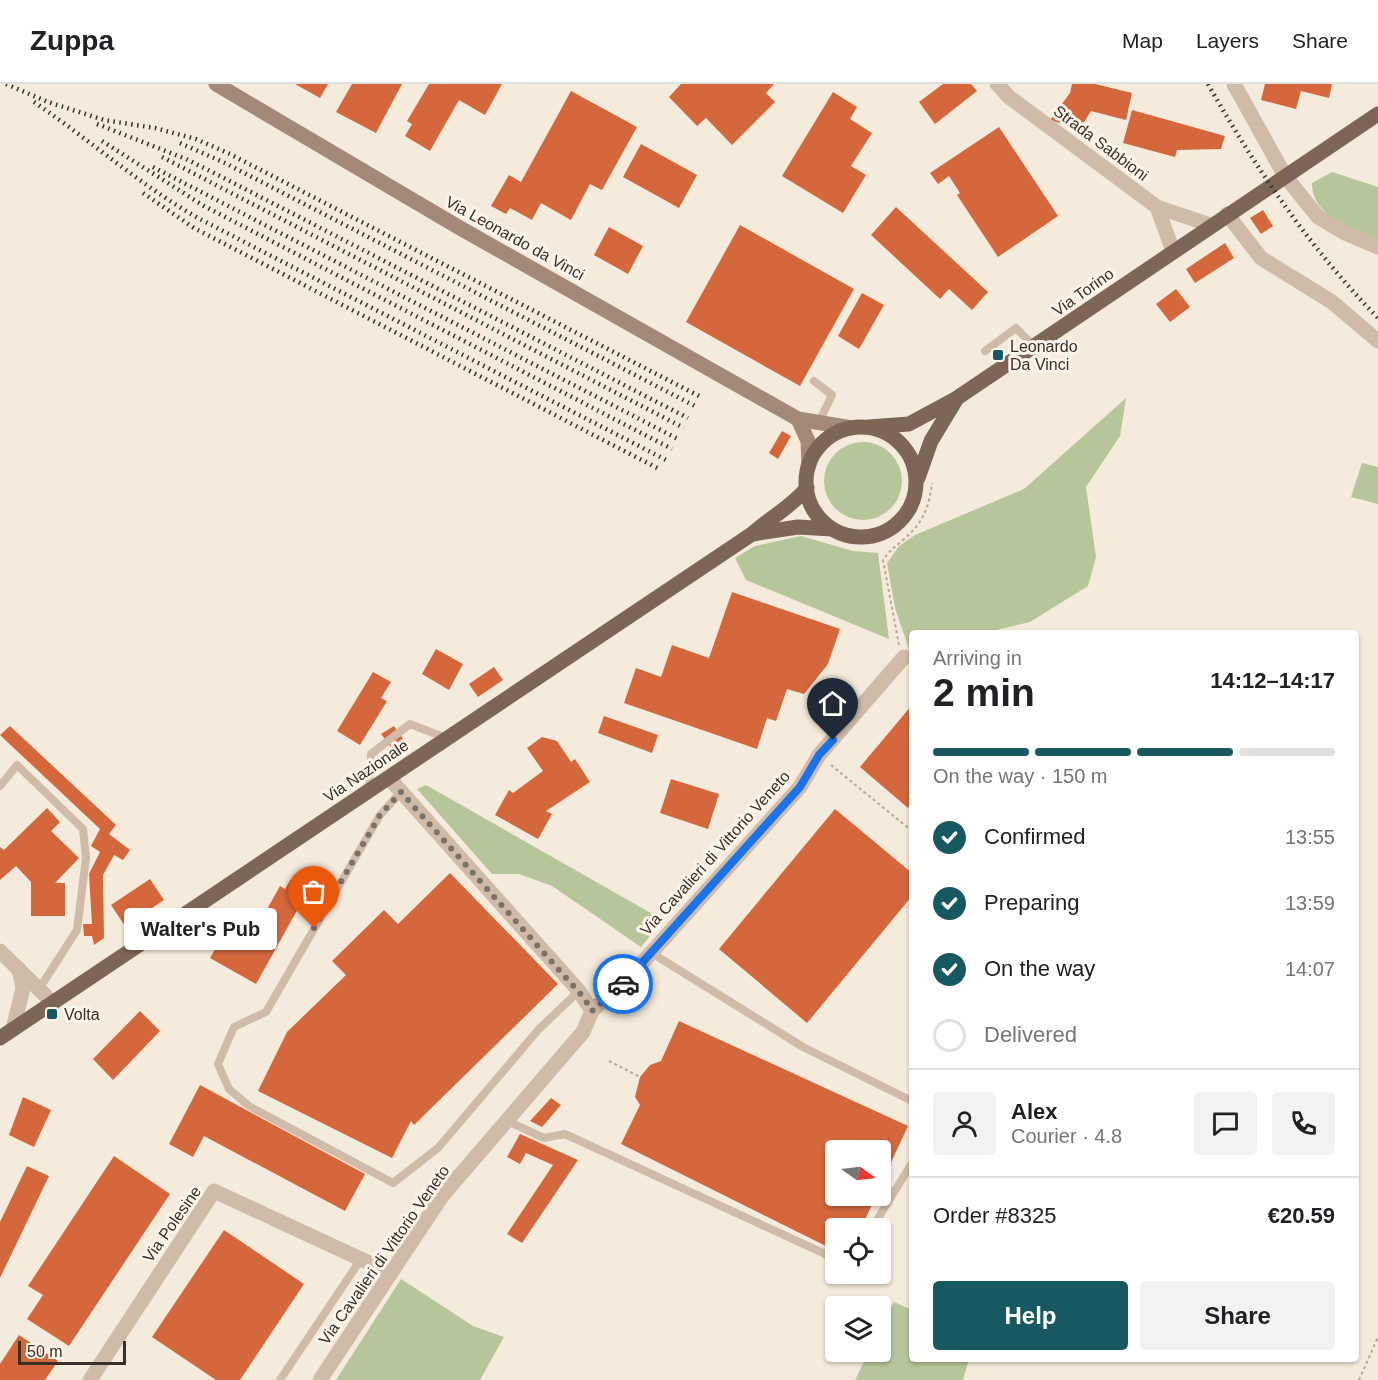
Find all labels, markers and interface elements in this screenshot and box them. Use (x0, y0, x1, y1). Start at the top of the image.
text: Zuppa (30, 25, 114, 56)
text: Map (1122, 29, 1163, 52)
text: Layers (1196, 29, 1259, 52)
text: Share (1292, 29, 1348, 52)
street label: Strada Sabbioni (1050, 102, 1152, 184)
street label: Via Leonardo da Vinci (443, 193, 587, 283)
street label: Via Torino (1049, 265, 1117, 319)
place label: Leonardo Da Vinci (1010, 338, 1078, 373)
marker: Leonardo Da Vinci (991, 348, 1005, 362)
text: Arriving in (933, 647, 1022, 669)
text: 14:12–14:17 (1210, 668, 1335, 693)
text: 2 min (933, 671, 1035, 714)
pin (807, 678, 858, 740)
icon: home (816, 687, 849, 720)
street label: Via Nazionale (320, 736, 412, 806)
text: On the way · 150 m (933, 765, 1108, 787)
street label: Via Cavalieri di Vittorio Veneto (637, 767, 793, 938)
icon: check (933, 821, 966, 854)
text: Confirmed (984, 824, 1085, 849)
text: 13:55 (1285, 826, 1335, 848)
pin (288, 866, 339, 928)
icon: bag (297, 875, 330, 908)
icon: check (933, 887, 966, 920)
text: Preparing (984, 890, 1079, 915)
text: 13:59 (1285, 892, 1335, 914)
callout: Walter's Pub (125, 907, 278, 949)
text: Walter's Pub (141, 918, 260, 940)
icon: check (933, 953, 966, 986)
courier (593, 954, 653, 1014)
text: On the way (984, 956, 1095, 981)
text: 14:07 (1285, 958, 1335, 980)
icon: car (607, 968, 640, 1001)
place label: Volta (64, 1006, 100, 1023)
marker: Volta (45, 1007, 59, 1021)
text: Delivered (984, 1022, 1077, 1047)
button: person (933, 1092, 996, 1155)
button: chat (1194, 1092, 1257, 1155)
button: phone (1272, 1092, 1335, 1155)
text: Alex (1011, 1099, 1057, 1124)
text: Courier · 4.8 (1011, 1125, 1122, 1147)
north arrow (825, 1140, 891, 1206)
map controls (825, 1140, 891, 1362)
street label: Via Cavalieri di Vittorio Veneto (315, 1162, 453, 1348)
street label: Via Polesine (140, 1183, 204, 1265)
text: Order #8325 (933, 1203, 1057, 1228)
text: €20.59 (1268, 1203, 1335, 1228)
button: locate (825, 1218, 891, 1284)
button: Help (933, 1281, 1128, 1350)
button: Share (1140, 1281, 1335, 1350)
button: layers (825, 1296, 891, 1362)
scale bar (18, 1338, 126, 1366)
text: 50 m (27, 1343, 63, 1360)

